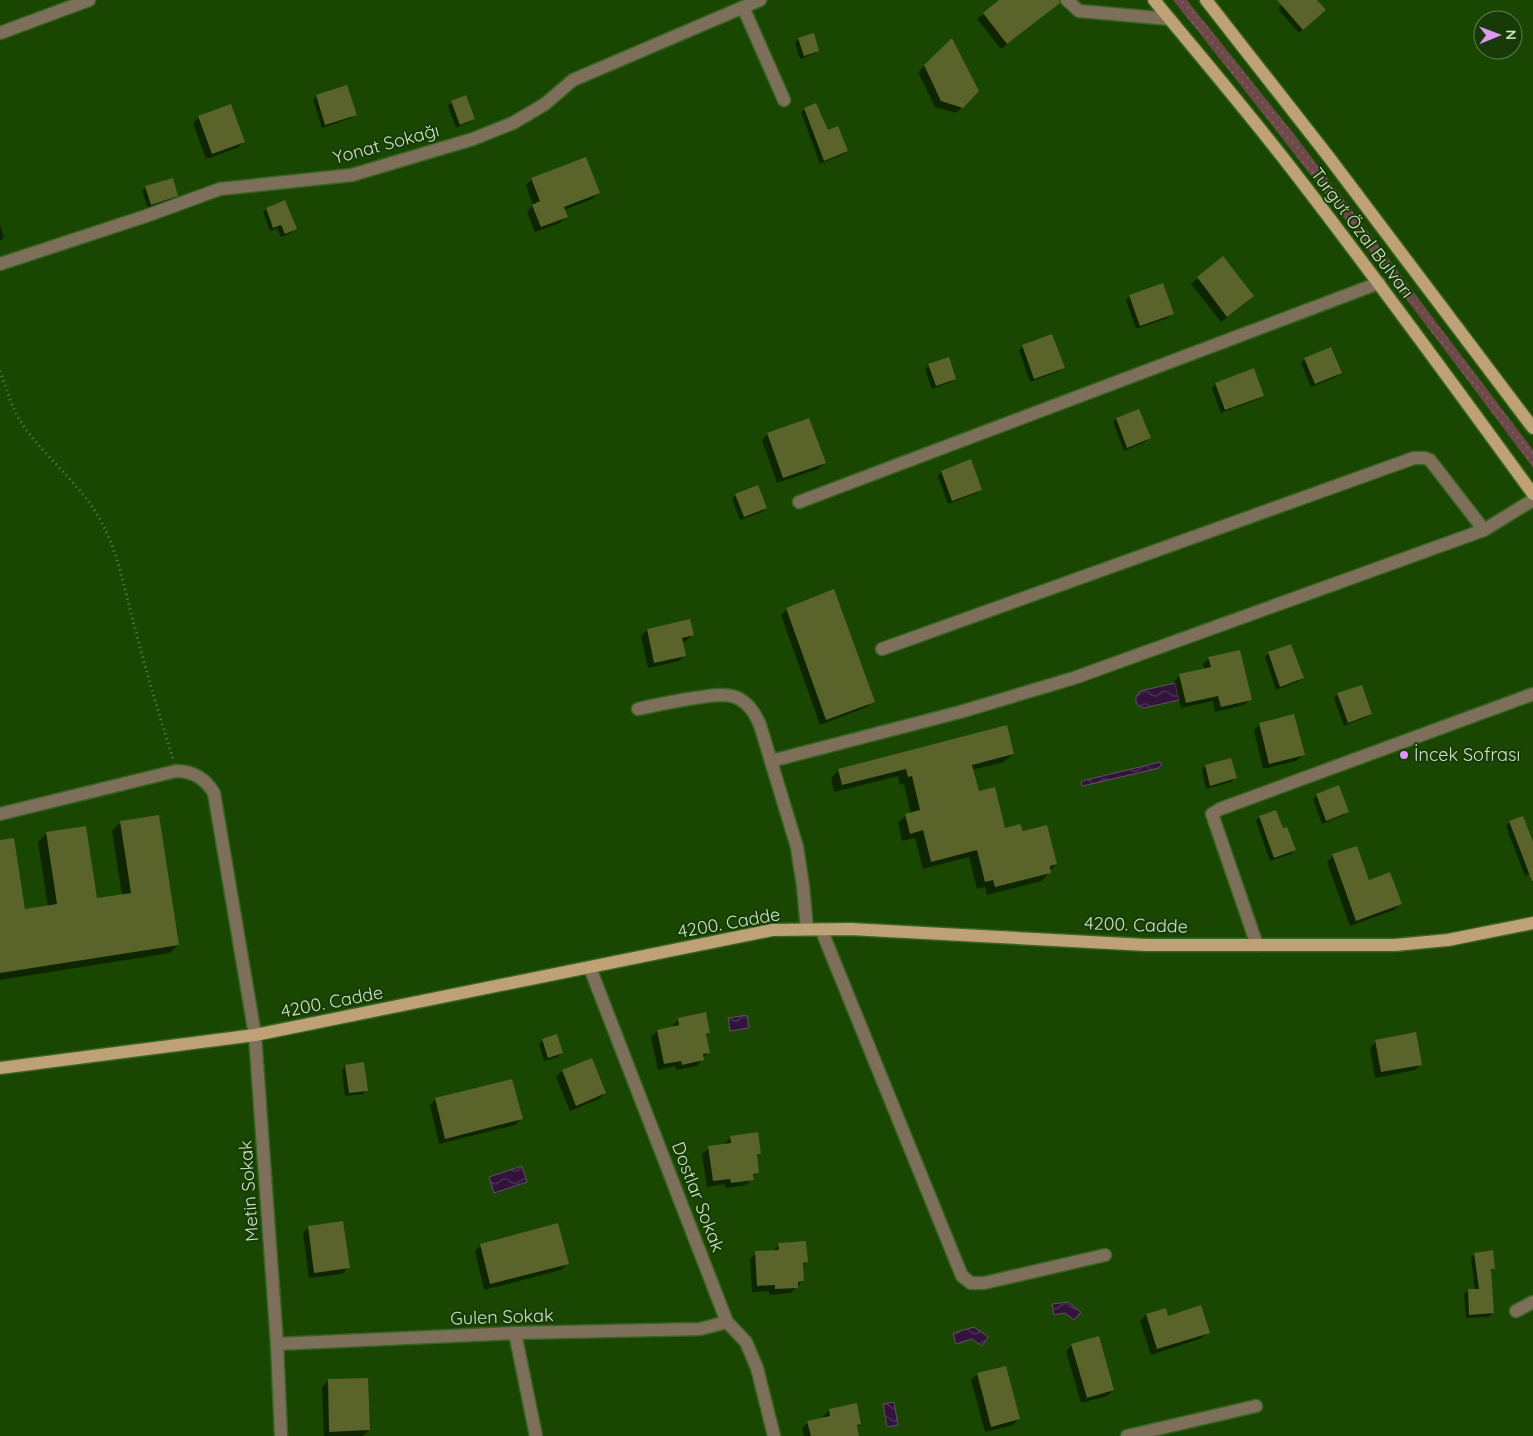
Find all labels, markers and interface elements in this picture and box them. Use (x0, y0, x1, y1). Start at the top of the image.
north arrow (1473, 10, 1523, 60)
text: N (1502, 29, 1520, 40)
street label: Yonat Sokağı (330, 118, 442, 169)
street label: Turgut Özal Bulvarı (1306, 163, 1419, 302)
place label: İncek Sofrası (1414, 743, 1520, 766)
marker: İncek Sofrası (1398, 749, 1410, 761)
street label: 4200. Cadde (676, 902, 782, 943)
street label: 4200. Cadde (1084, 911, 1188, 938)
street label: 4200. Cadde (279, 980, 385, 1023)
street label: Dostlar Sokak (667, 1138, 730, 1255)
street label: Metin Sokak (233, 1140, 264, 1242)
street label: Gulen Sokak (450, 1303, 554, 1330)

